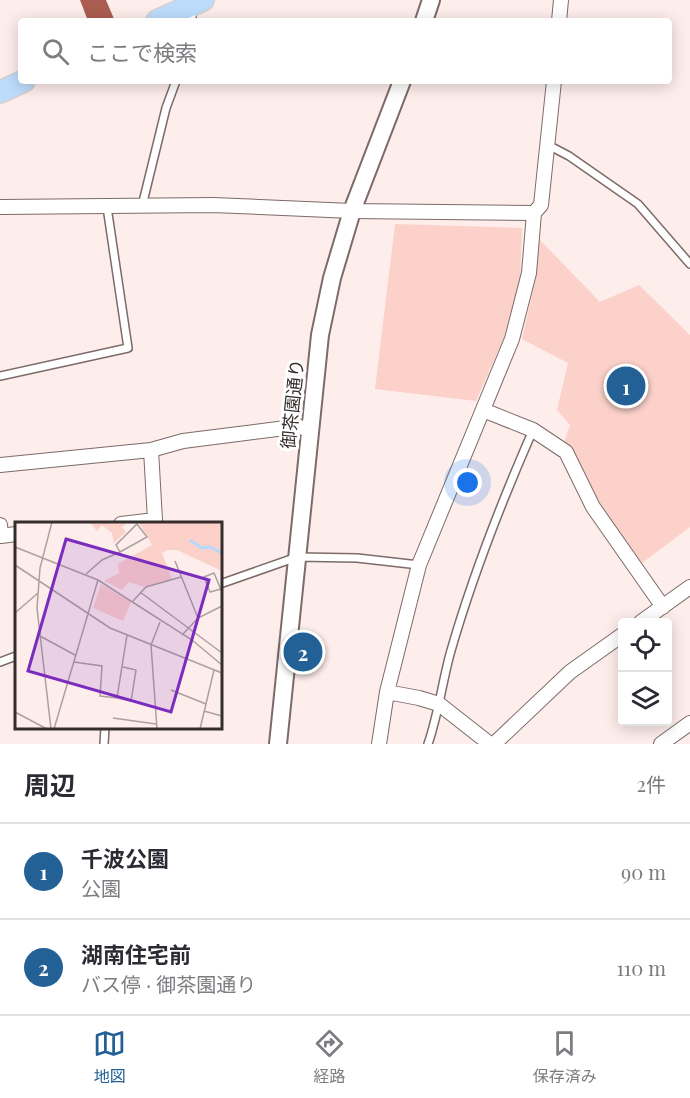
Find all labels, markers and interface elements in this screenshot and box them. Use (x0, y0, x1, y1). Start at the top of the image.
search box (18, 18, 672, 84)
icon: search (39, 35, 72, 68)
text: ここで検索 (87, 37, 197, 67)
street label: 御茶園通り (275, 358, 309, 450)
pin: 1 (606, 364, 646, 408)
your location (453, 468, 482, 497)
inset map (15, 522, 222, 729)
map controls (618, 618, 672, 726)
button: locate (618, 618, 672, 672)
pin: 2 (284, 630, 322, 674)
button: layers (618, 672, 672, 726)
text: 周辺 (24, 767, 76, 802)
text: 2件 (636, 770, 666, 797)
text: 千波公園 (81, 843, 169, 873)
text: 1 (40, 858, 47, 885)
text: 90 m (621, 858, 666, 885)
text: 公園 (81, 874, 121, 901)
text: 湖南住宅前 (81, 939, 191, 969)
text: 2 (38, 954, 49, 981)
text: 110 m (616, 954, 666, 981)
text: バス停 · 御茶園通り (81, 970, 256, 997)
tab: 地図 (93, 1027, 126, 1087)
tab: 経路 (313, 1027, 346, 1087)
tab: 保存済み (533, 1027, 597, 1087)

